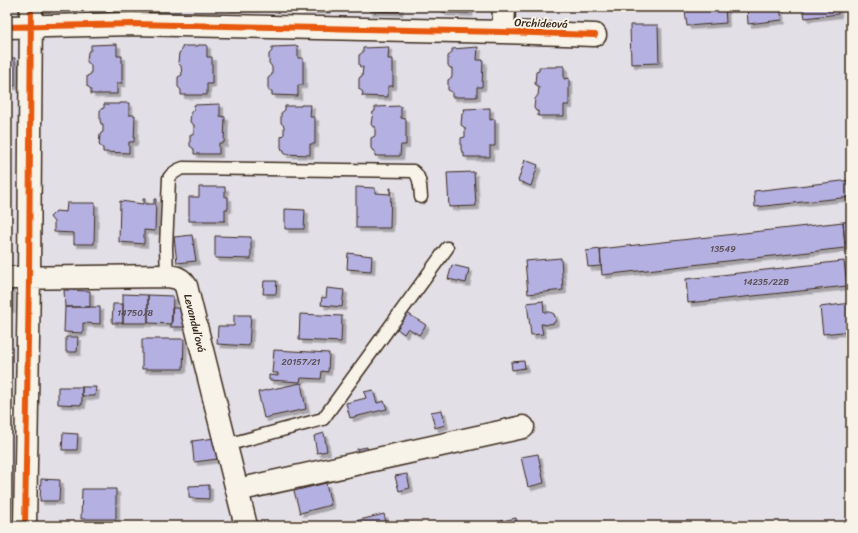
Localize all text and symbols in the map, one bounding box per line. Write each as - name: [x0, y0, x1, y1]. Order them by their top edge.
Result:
- street label: Orchideová: [514, 13, 569, 34]
- house number: 13549: [710, 241, 736, 257]
- house number: 14235/22B: [743, 274, 789, 290]
- street label: Levanduľová: [178, 292, 211, 355]
- house number: 14750/8: [117, 305, 153, 321]
- house number: 20157/21: [282, 354, 321, 370]

